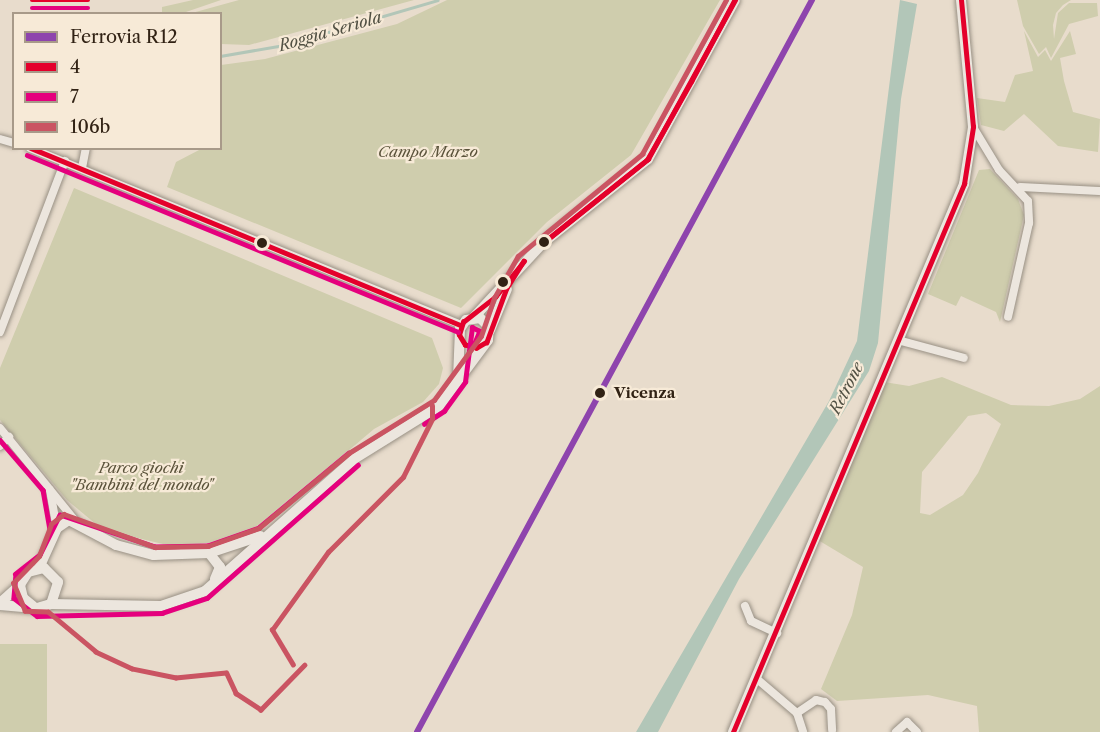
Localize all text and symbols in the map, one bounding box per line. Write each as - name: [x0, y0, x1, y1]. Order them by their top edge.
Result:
- water label: Roggia Seriola: [276, 7, 384, 55]
- legend: [12, 12, 222, 150]
- text: Ferrovia R12: [70, 26, 178, 48]
- text: 4: [70, 56, 80, 78]
- text: 7: [70, 86, 79, 108]
- text: 106b: [70, 116, 110, 138]
- park label: Campo Marzo: [378, 143, 478, 161]
- unlabelled marker: [538, 236, 550, 248]
- unlabelled marker: [256, 237, 268, 249]
- unlabelled marker: [497, 276, 509, 288]
- water label: Retrone: [825, 359, 867, 417]
- marker: Vicenza: [591, 384, 609, 402]
- place label: Vicenza: [614, 384, 675, 402]
- park label: Parco giochi "Bambini del mondo": [70, 458, 212, 493]

